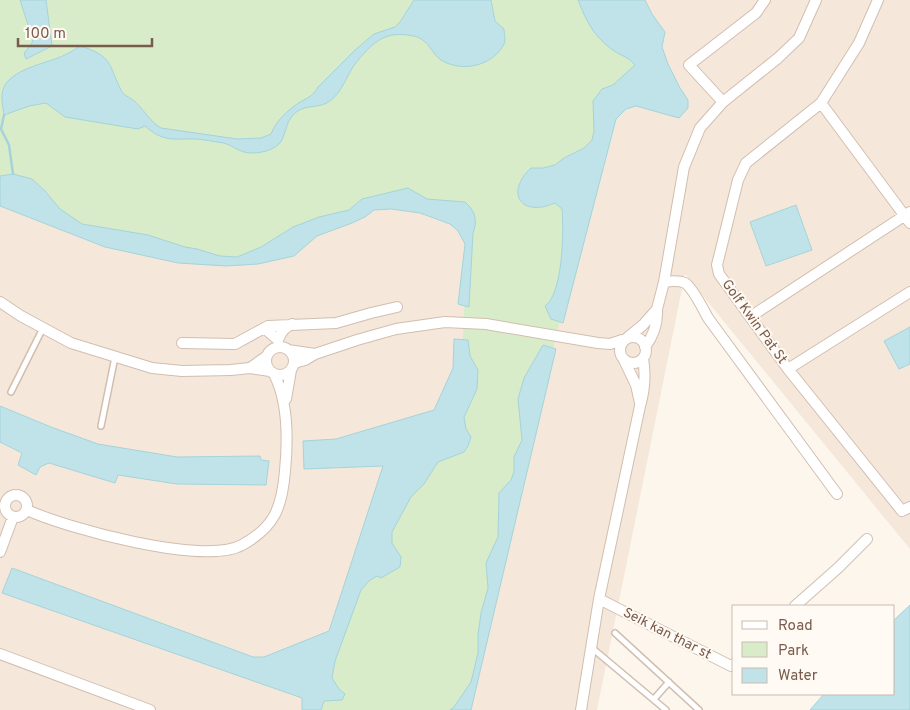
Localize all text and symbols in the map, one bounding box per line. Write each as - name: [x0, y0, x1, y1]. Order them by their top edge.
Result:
- scale bar: [18, 15, 151, 47]
- text: 100 m: [25, 25, 66, 44]
- street label: Golf Kwin Pat St: [718, 276, 790, 368]
- street label: Seik kan thar st: [620, 604, 714, 664]
- legend: [732, 605, 895, 695]
- text: Road: [778, 617, 813, 636]
- text: Park: [778, 642, 809, 661]
- text: Water: [778, 667, 818, 686]

